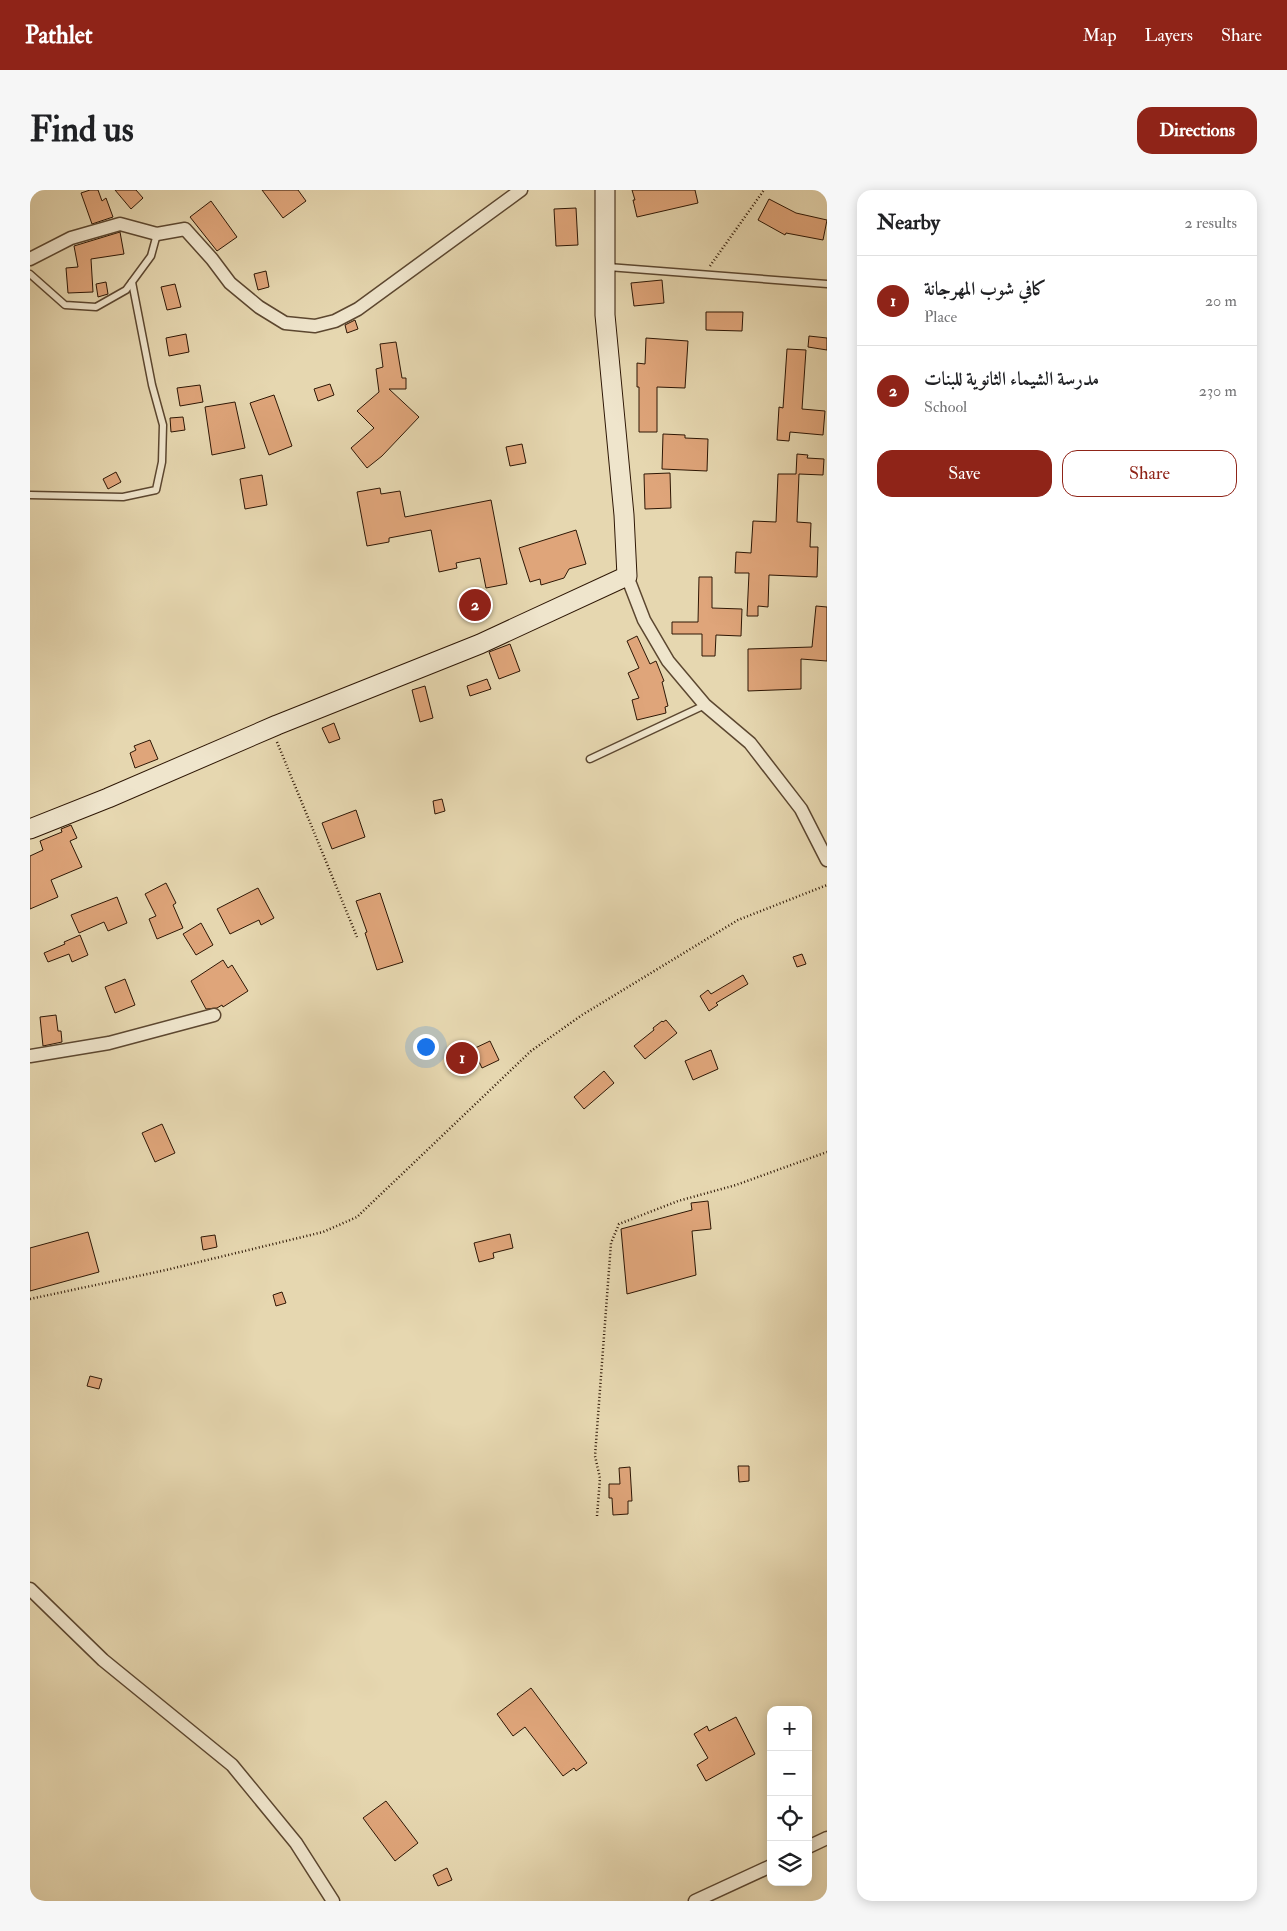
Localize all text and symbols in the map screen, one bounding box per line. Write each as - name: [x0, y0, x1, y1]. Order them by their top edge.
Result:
- text: Pathlet: [25, 20, 93, 51]
- text: Map: [1083, 24, 1117, 47]
- text: Layers: [1145, 24, 1193, 47]
- text: Share: [1221, 24, 1262, 47]
- button: Directions: [1137, 107, 1257, 154]
- text: Find us: [30, 108, 134, 152]
- text: Nearby: [877, 209, 940, 236]
- text: 2 results: [1184, 213, 1237, 233]
- text: كافي شوب المهرجانة: [924, 277, 1047, 301]
- text: 1: [890, 291, 896, 311]
- text: 20 m: [1205, 291, 1237, 311]
- text: Place: [924, 307, 957, 327]
- text: مدرسة الشيماء الثانوية للبنات: [924, 367, 1099, 391]
- text: 2: [889, 381, 897, 401]
- text: 230 m: [1199, 381, 1237, 401]
- text: School: [924, 397, 967, 417]
- button: Save: [877, 450, 1052, 497]
- button: Share: [1062, 450, 1237, 497]
- pin: 2: [459, 586, 491, 624]
- your location: [413, 1034, 439, 1060]
- pin: 1: [446, 1039, 478, 1077]
- map controls: [767, 1706, 812, 1886]
- button: +: [767, 1706, 812, 1751]
- button: −: [767, 1751, 812, 1796]
- button: locate: [767, 1796, 812, 1841]
- button: layers: [767, 1841, 812, 1886]

